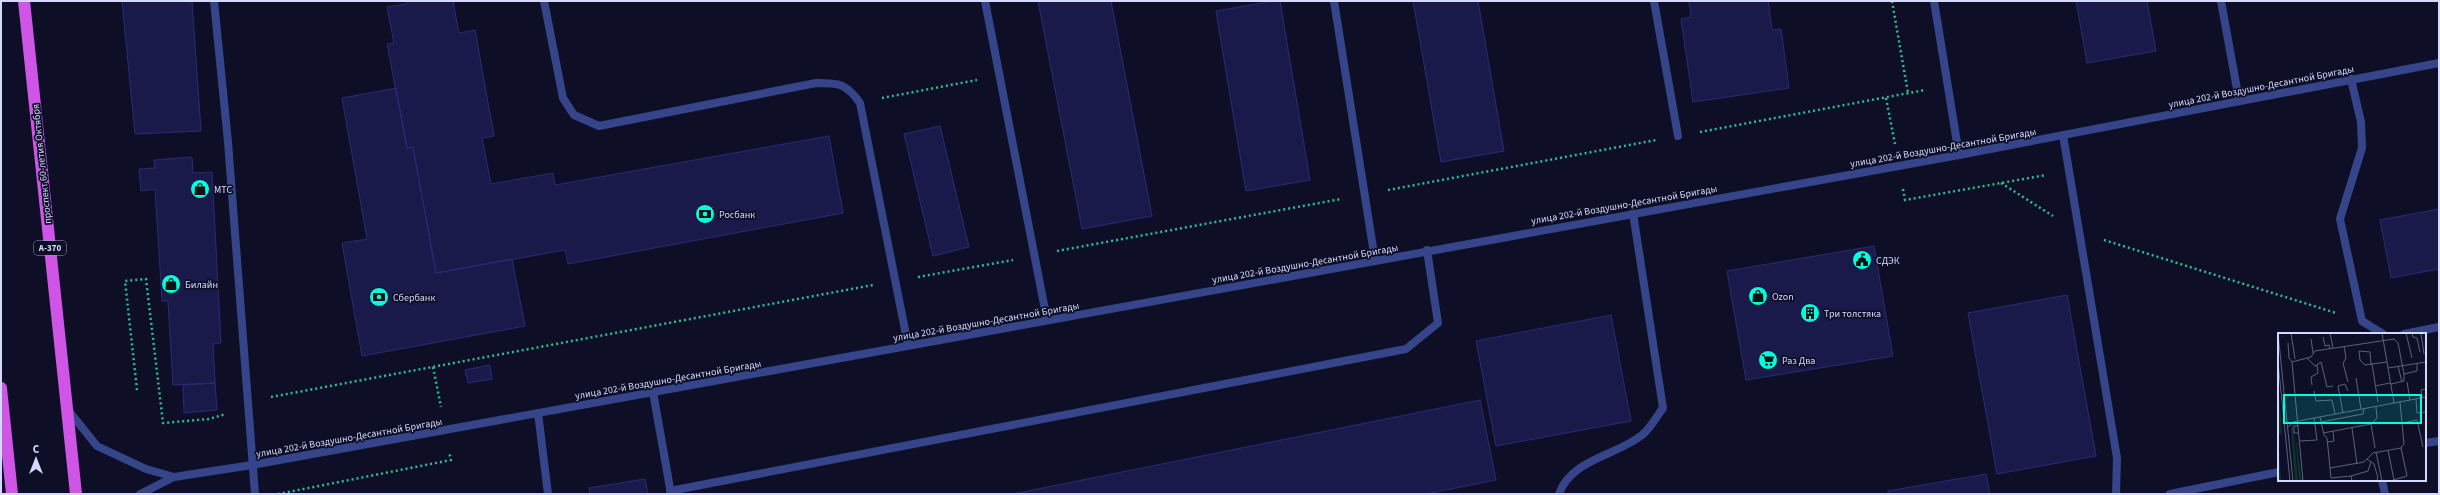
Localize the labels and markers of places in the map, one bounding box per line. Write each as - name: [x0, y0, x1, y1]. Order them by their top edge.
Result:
- shop icon: МТС: [189, 178, 211, 200]
- place label: МТС: [214, 183, 232, 197]
- bank icon: Росбанк: [694, 203, 716, 225]
- place label: Росбанк: [719, 208, 755, 222]
- public building icon: СДЭК: [1851, 249, 1873, 271]
- place label: СДЭК: [1876, 254, 1900, 268]
- shop icon: Билайн: [160, 273, 182, 295]
- place label: Билайн: [185, 278, 218, 292]
- shop icon: Ozon: [1747, 285, 1769, 307]
- bank icon: Сбербанк: [368, 286, 390, 308]
- place label: Ozon: [1772, 290, 1794, 304]
- place label: Сбербанк: [393, 291, 435, 305]
- building icon: Три толстяка: [1799, 302, 1821, 324]
- place label: Три толстяка: [1824, 307, 1881, 321]
- supermarket icon: Раз Два: [1757, 349, 1779, 371]
- place label: Раз Два: [1782, 354, 1815, 368]

